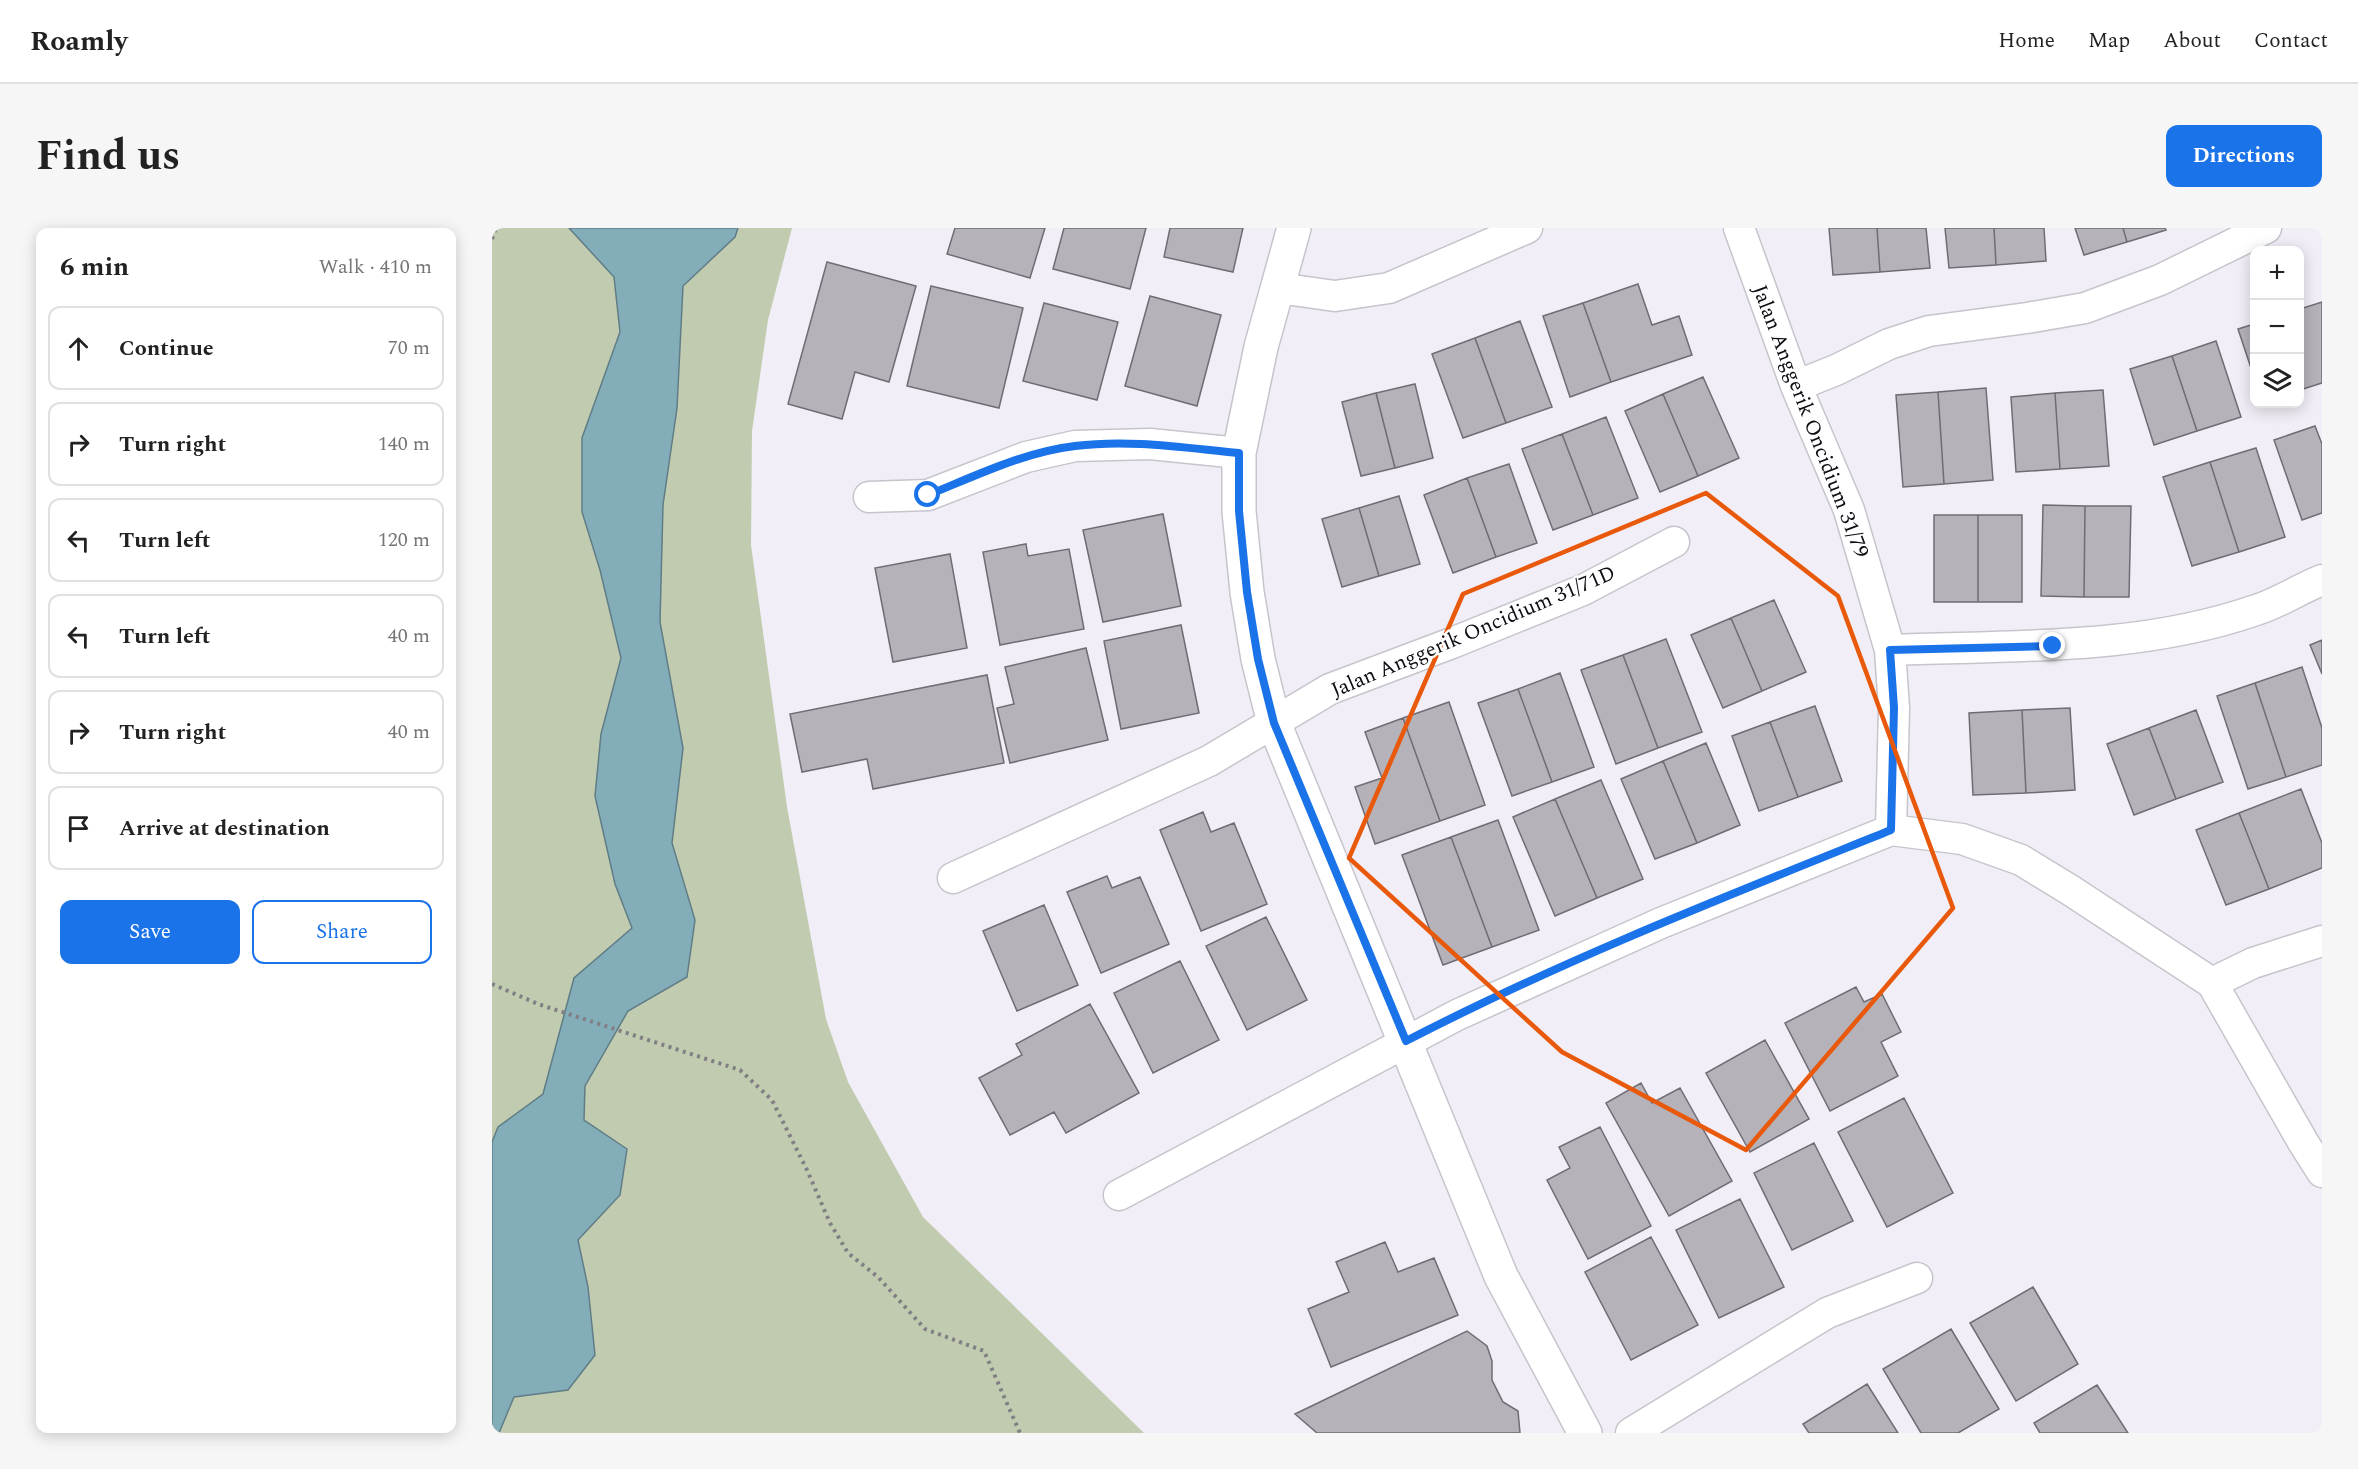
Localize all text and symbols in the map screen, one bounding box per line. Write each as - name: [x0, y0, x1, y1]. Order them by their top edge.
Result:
- text: Roamly: [30, 20, 128, 63]
- text: Home: [1998, 25, 2055, 57]
- text: Map: [2088, 25, 2130, 57]
- text: About: [2163, 25, 2221, 57]
- text: Contact: [2254, 25, 2328, 57]
- text: Find us: [36, 125, 180, 188]
- button: Directions: [2166, 125, 2322, 187]
- map controls: [2250, 246, 2304, 408]
- button: +: [2250, 246, 2304, 300]
- text: 6 min: [60, 247, 129, 287]
- text: Walk · 410 m: [319, 252, 432, 282]
- street label: Jalan Anggerik Oncidium 31/79: [1743, 280, 1877, 563]
- button: −: [2250, 300, 2304, 354]
- icon: ahead: [62, 332, 95, 365]
- text: Continue: [119, 332, 214, 365]
- text: 70 m: [388, 333, 430, 363]
- button: layers: [2250, 354, 2304, 408]
- icon: right: [62, 428, 95, 461]
- text: Turn right: [119, 428, 226, 461]
- text: 140 m: [378, 429, 430, 459]
- route start: [914, 481, 940, 507]
- icon: left: [62, 524, 95, 557]
- text: Turn left: [119, 524, 211, 557]
- text: 120 m: [378, 525, 430, 555]
- street label: Jalan Anggerik Oncidium 31/71D: [1326, 557, 1621, 707]
- icon: left: [62, 620, 95, 653]
- text: Turn left: [119, 620, 211, 653]
- text: 40 m: [388, 621, 430, 651]
- route end: [2039, 632, 2065, 658]
- icon: right: [62, 716, 95, 749]
- text: Turn right: [119, 716, 226, 749]
- text: 40 m: [388, 717, 430, 747]
- icon: arrive: [62, 812, 95, 845]
- text: Arrive at destination: [119, 812, 330, 845]
- button: Save: [60, 900, 240, 964]
- button: Share: [252, 900, 432, 964]

